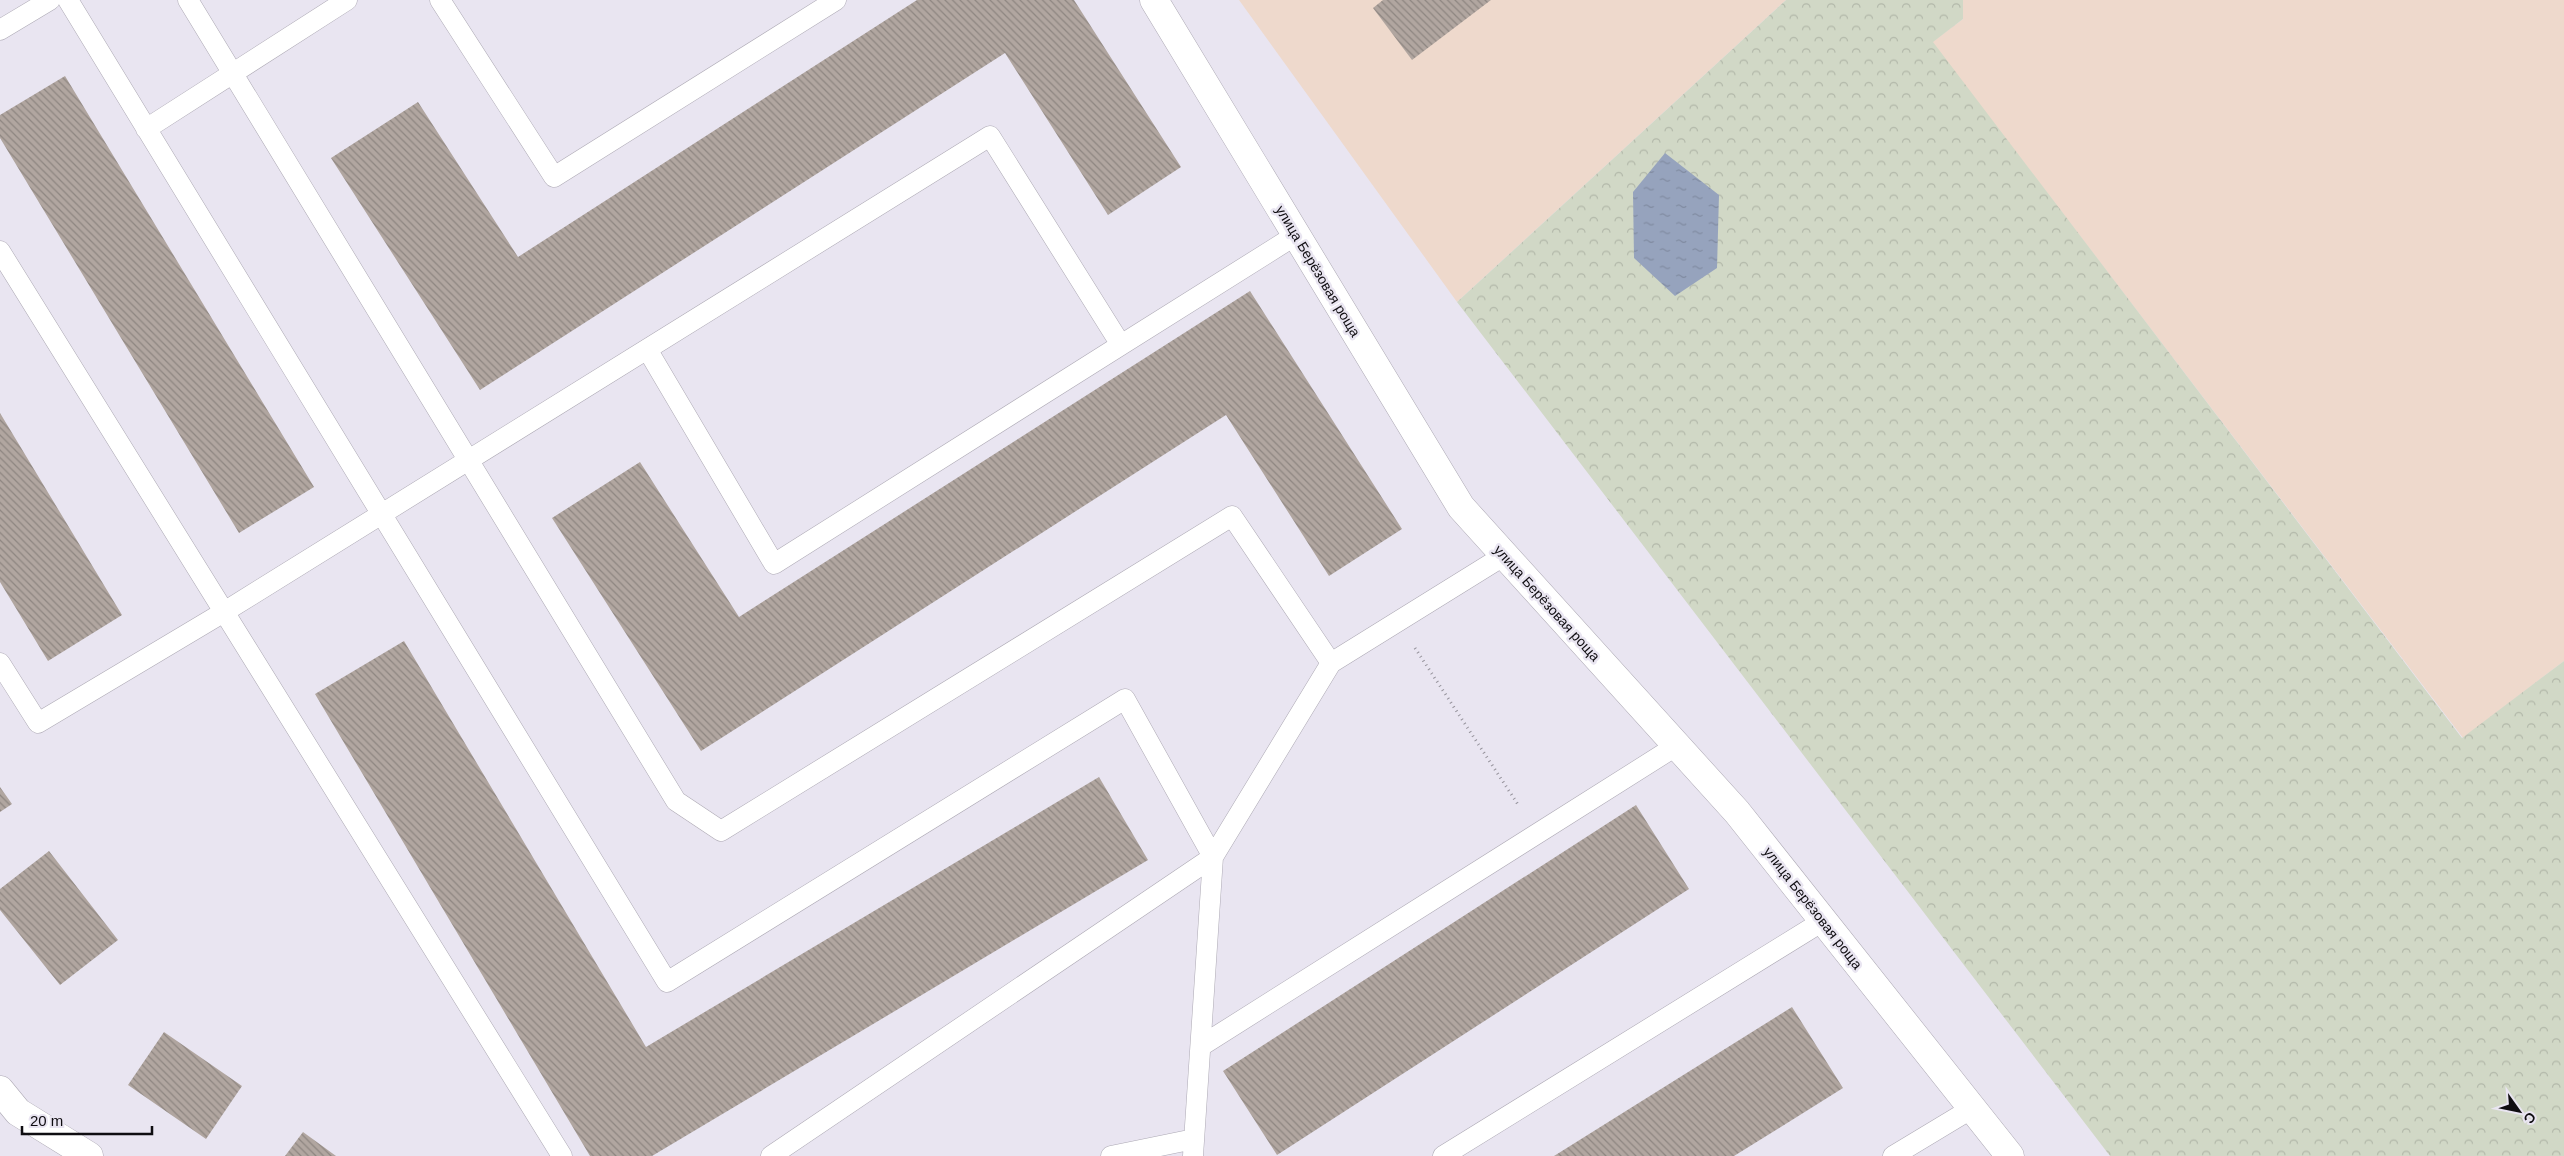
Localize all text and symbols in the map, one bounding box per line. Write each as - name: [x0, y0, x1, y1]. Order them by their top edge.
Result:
- street label: улица Берёзовая роща: [1272, 202, 1364, 340]
- street label: улица Берёзовая роща: [1491, 542, 1603, 664]
- street label: улица Берёзовая роща: [1760, 844, 1866, 972]
- north arrow: [2494, 1086, 2544, 1136]
- scale bar: [22, 1104, 152, 1136]
- text: С: [2520, 1109, 2539, 1127]
- text: 20 m: [30, 1112, 63, 1129]

